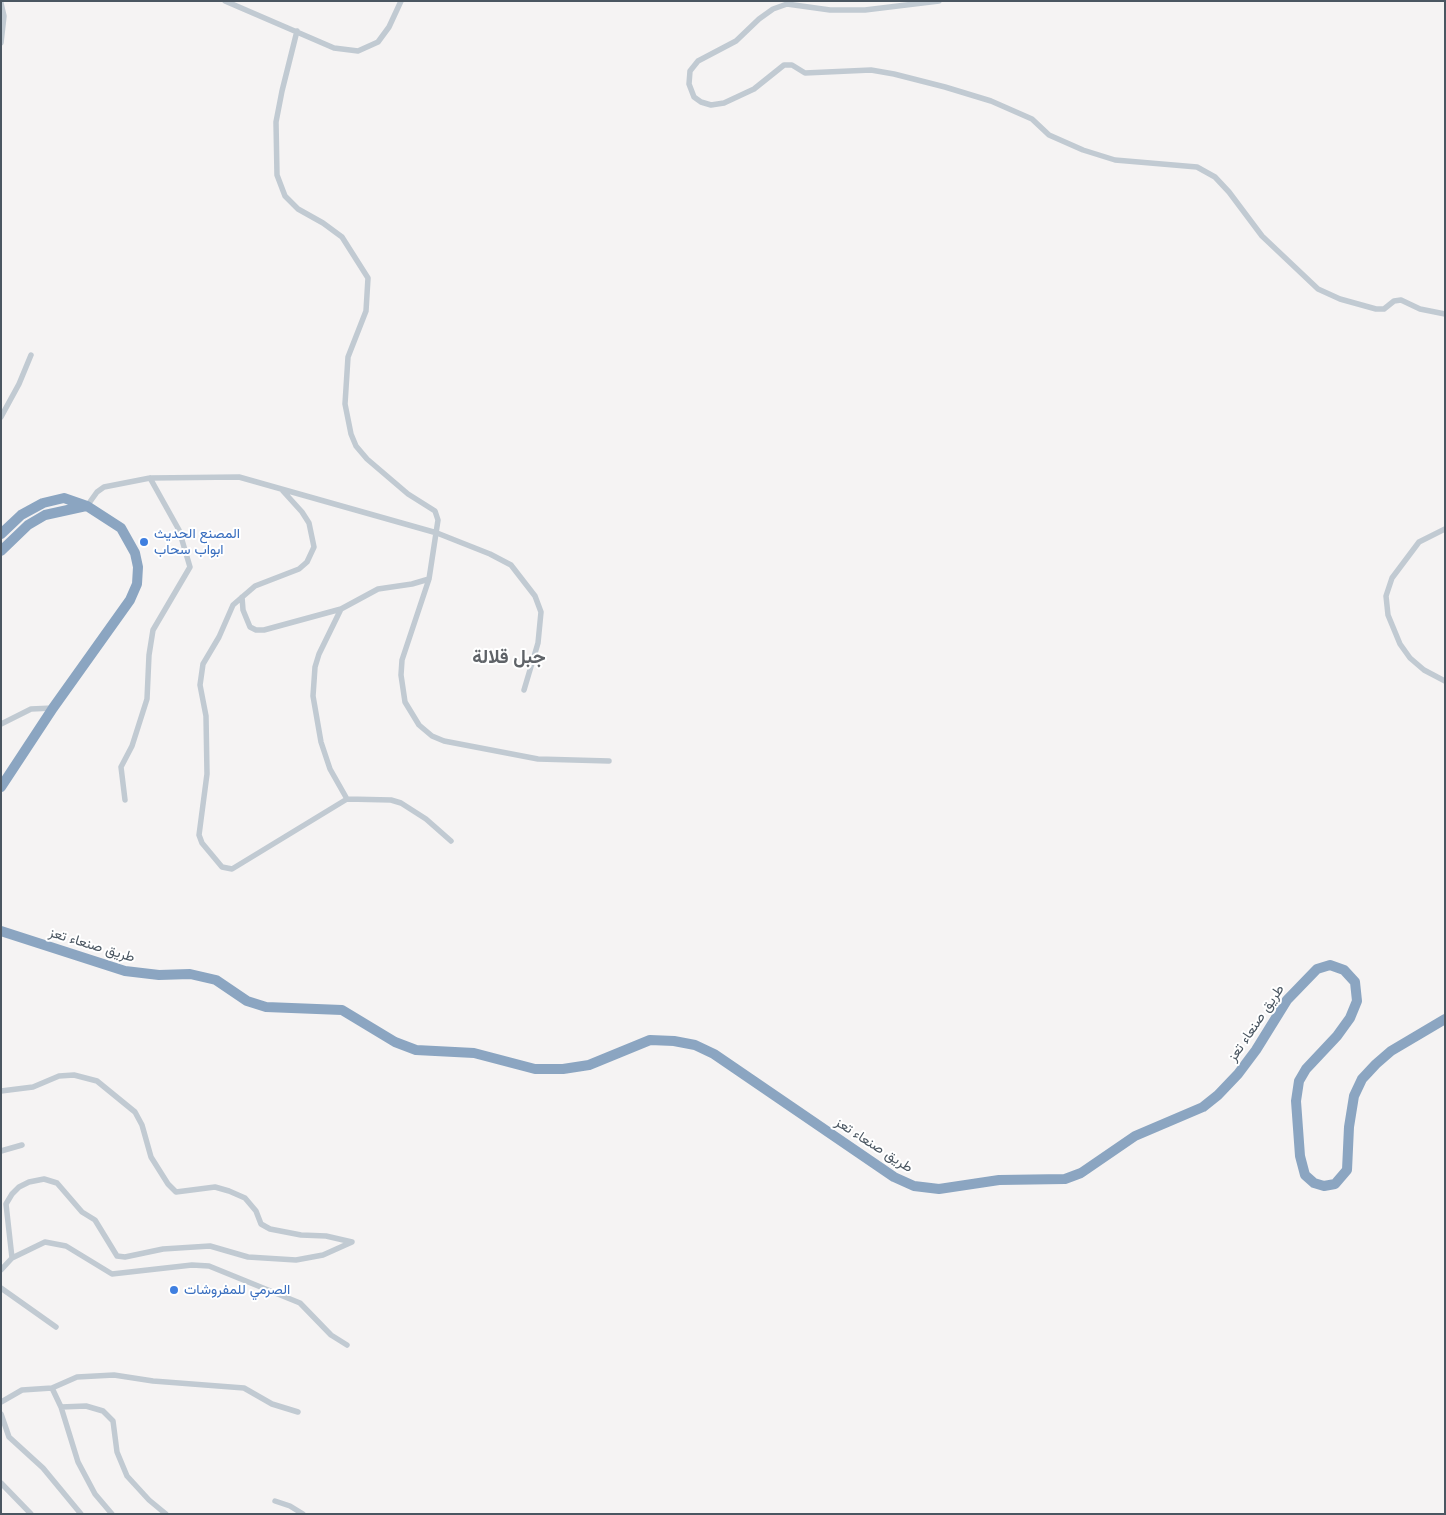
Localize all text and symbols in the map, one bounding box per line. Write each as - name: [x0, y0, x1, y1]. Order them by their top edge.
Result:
- place label: المصنع الحديث ابواب سحاب: [154, 526, 240, 558]
- marker: المصنع الحديث ابواب سحاب: [138, 536, 150, 548]
- district label: جبل قلالة: [472, 646, 546, 668]
- street label: طريق صنعاء تعز: [47, 924, 137, 966]
- street label: طريق صنعاء تعز: [1224, 981, 1288, 1065]
- street label: طريق صنعاء تعز: [832, 1114, 916, 1176]
- place label: الصرمي للمفروشات: [184, 1282, 290, 1298]
- marker: الصرمي للمفروشات: [168, 1284, 180, 1296]

